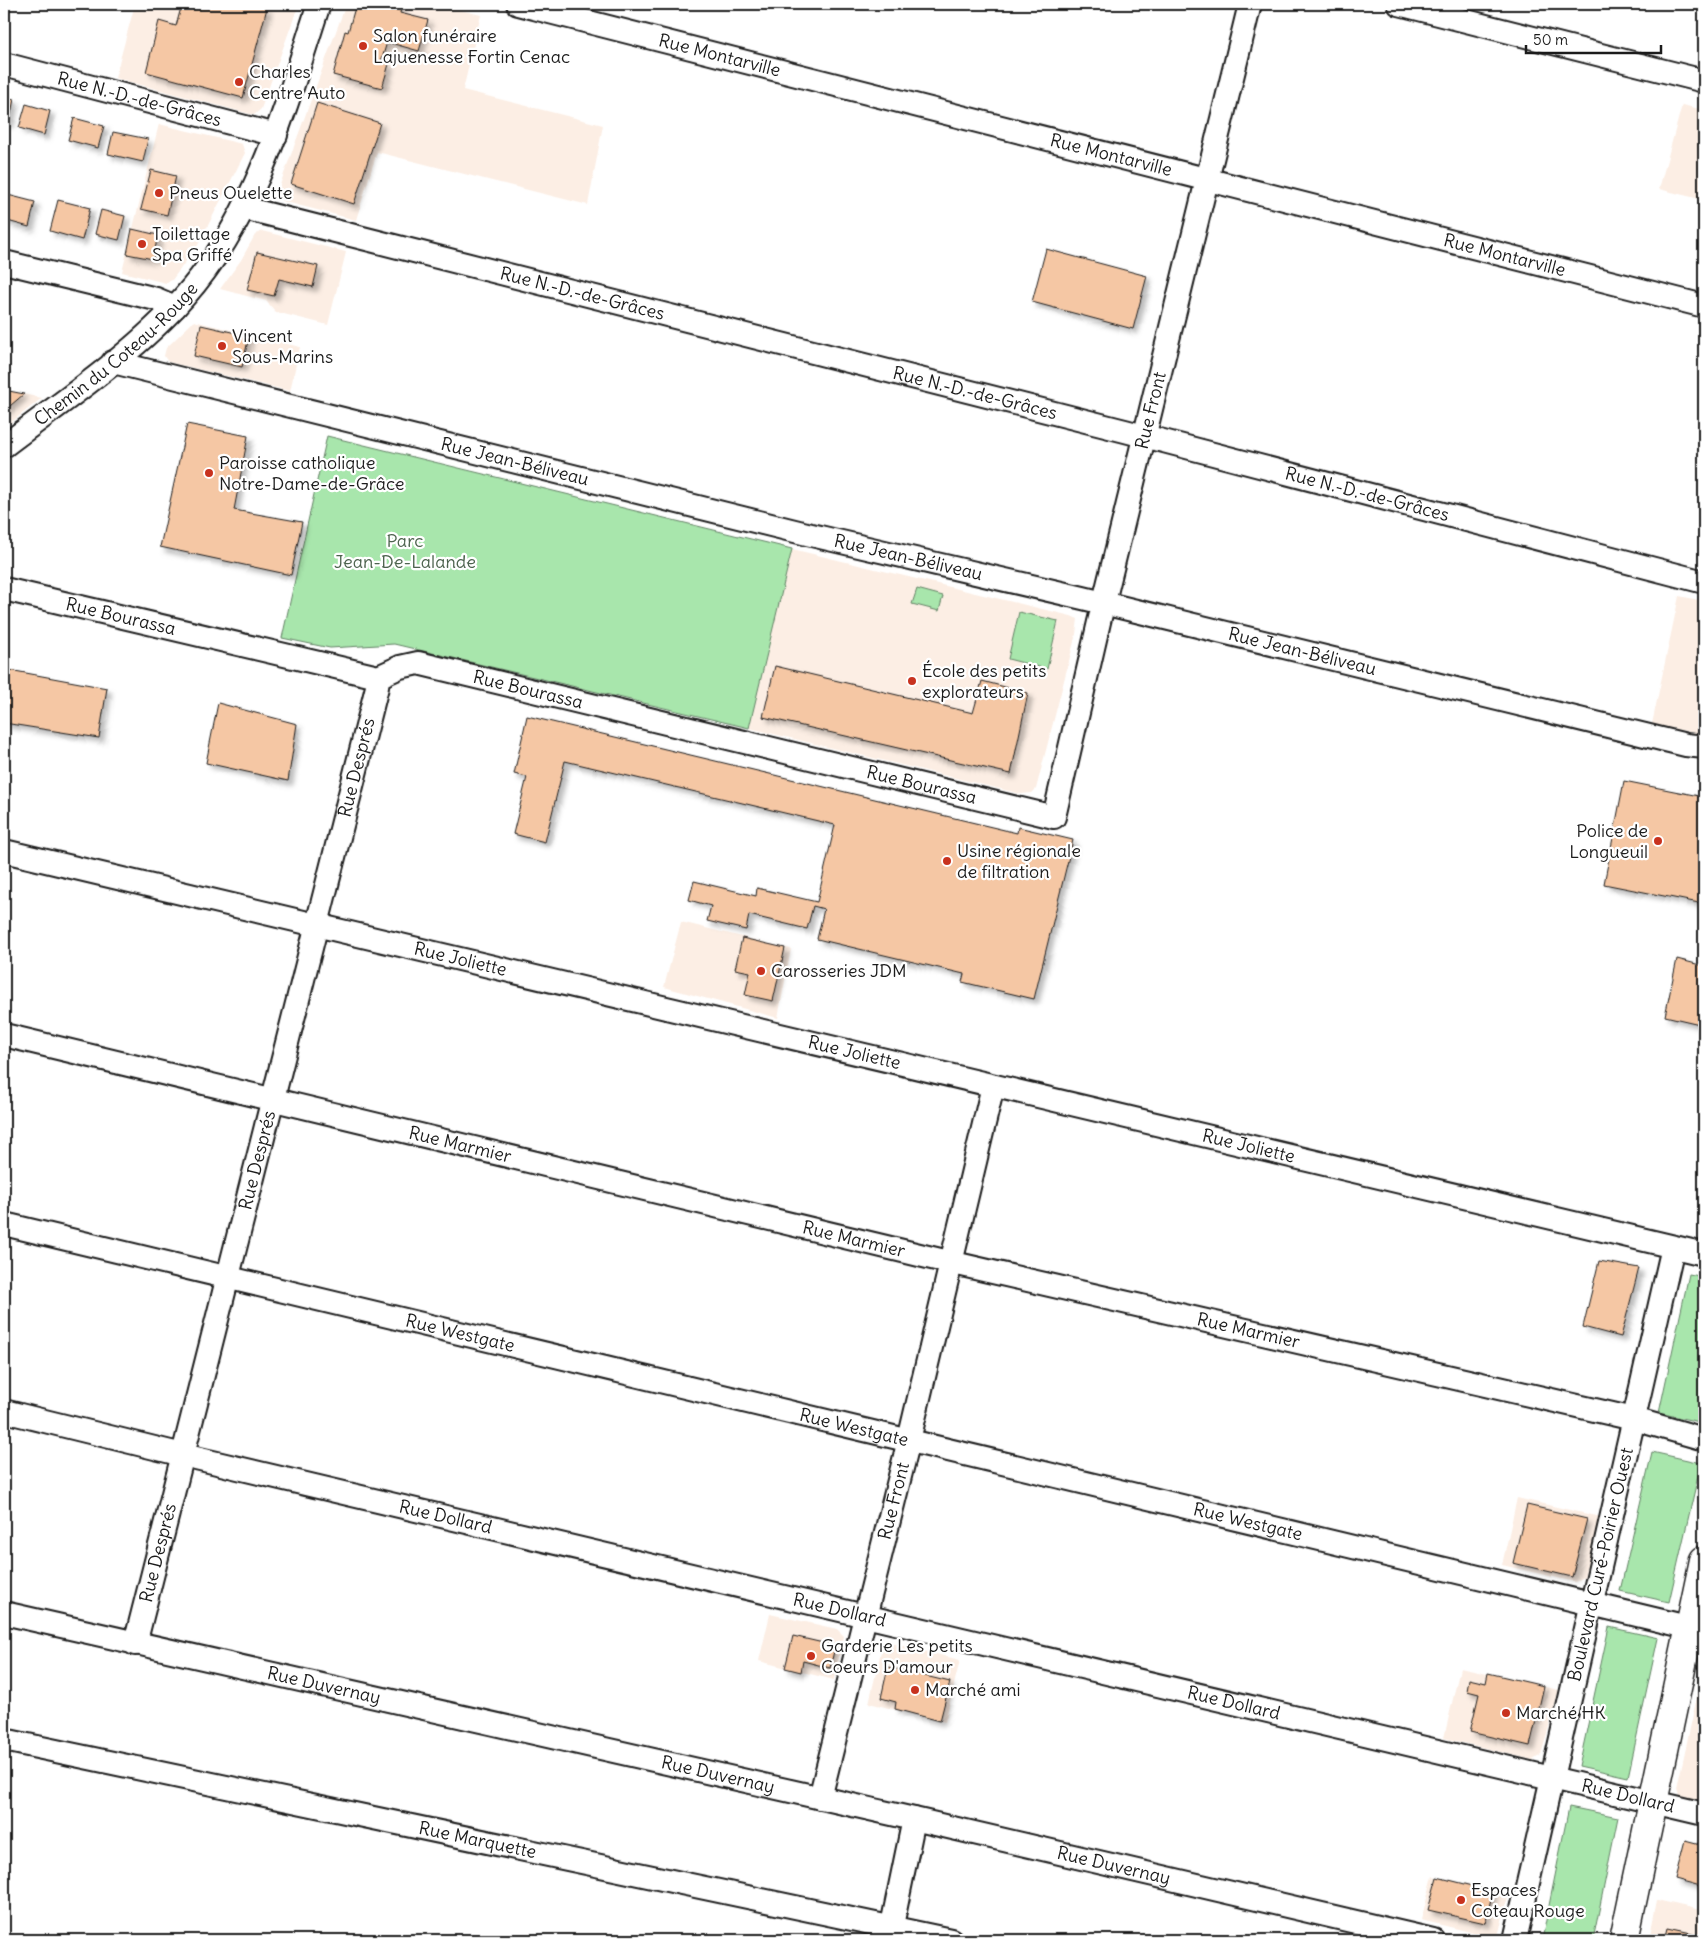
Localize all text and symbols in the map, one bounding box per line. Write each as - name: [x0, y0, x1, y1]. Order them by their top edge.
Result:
- scale bar: [1526, 22, 1660, 54]
- place label: Salon funéraire Lajuenesse Fortin Cenac: [373, 24, 570, 68]
- street label: Rue Montarville: [656, 28, 783, 81]
- text: 50 m: [1533, 30, 1568, 49]
- marker: Salon funéraire Lajuenesse Fortin Cenac: [357, 40, 369, 52]
- place label: Charles Centre Auto: [249, 60, 345, 104]
- street label: Rue N.-D.-de-Grâces: [55, 66, 224, 131]
- marker: Charles Centre Auto: [233, 76, 245, 88]
- street label: Rue Montarville: [1048, 128, 1175, 181]
- place label: Pneus Ouelette: [169, 181, 292, 204]
- marker: Pneus Ouelette: [153, 187, 165, 199]
- place label: Toilettage Spa Griffé: [152, 222, 232, 266]
- street label: Rue Montarville: [1441, 228, 1568, 281]
- marker: Toilettage Spa Griffé: [136, 238, 148, 250]
- street label: Rue N.-D.-de-Grâces: [498, 261, 667, 325]
- street label: Chemin du Coteau-Rouge: [29, 278, 202, 431]
- place label: Vincent Sous-Marins: [232, 324, 333, 368]
- marker: Vincent Sous-Marins: [216, 340, 228, 352]
- street label: Rue N.-D.-de-Grâces: [890, 361, 1060, 424]
- street label: Rue Front: [1130, 369, 1171, 451]
- street label: Rue Jean-Béliveau: [439, 432, 591, 491]
- place label: Paroisse catholique Notre-Dame-de-Grâce: [219, 451, 405, 495]
- street label: Rue N.-D.-de-Grâces: [1283, 461, 1452, 526]
- marker: Paroisse catholique Notre-Dame-de-Grâce: [203, 467, 215, 479]
- park label: Parc Jean-De-Lalande: [334, 529, 476, 573]
- street label: Rue Jean-Béliveau: [832, 529, 985, 585]
- street label: Rue Bourassa: [64, 592, 178, 640]
- street label: Rue Jean-Béliveau: [1226, 622, 1379, 680]
- place label: École des petits explorateurs: [922, 659, 1046, 703]
- street label: Rue Bourassa: [471, 665, 585, 714]
- marker: École des petits explorateurs: [906, 675, 918, 687]
- street label: Rue Després: [333, 715, 380, 819]
- street label: Rue Bourassa: [864, 760, 979, 809]
- place label: Police de Longueuil: [1569, 819, 1648, 863]
- marker: Police de Longueuil: [1652, 835, 1664, 847]
- place label: Usine régionale de filtration: [957, 839, 1081, 883]
- marker: Usine régionale de filtration: [941, 855, 953, 867]
- street label: Rue Joliette: [412, 937, 509, 981]
- place label: Carosseries JDM: [771, 959, 907, 982]
- marker: Carosseries JDM: [755, 965, 767, 977]
- street label: Rue Joliette: [806, 1030, 903, 1074]
- street label: Rue Després: [233, 1108, 280, 1212]
- street label: Rue Marmier: [406, 1121, 514, 1168]
- street label: Rue Joliette: [1200, 1123, 1297, 1168]
- street label: Rue Marmier: [800, 1215, 908, 1262]
- street label: Rue Marmier: [1195, 1307, 1303, 1353]
- street label: Rue Westgate: [403, 1309, 517, 1357]
- street label: Rue Westgate: [797, 1403, 911, 1451]
- street label: Boulevard Curé-Poirier Ouest: [1562, 1445, 1638, 1684]
- street label: Rue Front: [873, 1460, 914, 1542]
- street label: Rue Dollard: [397, 1494, 495, 1539]
- street label: Rue Westgate: [1191, 1497, 1305, 1545]
- street label: Rue Després: [134, 1501, 181, 1605]
- street label: Rue Dollard: [791, 1587, 889, 1632]
- place label: Garderie Les petits Coeurs D'amour: [821, 1634, 973, 1678]
- marker: Garderie Les petits Coeurs D'amour: [805, 1650, 817, 1662]
- street label: Rue Duvernay: [265, 1661, 383, 1709]
- place label: Marché ami: [925, 1678, 1021, 1701]
- street label: Rue Dollard: [1185, 1680, 1283, 1725]
- marker: Marché ami: [909, 1684, 921, 1696]
- place label: Marché HK: [1516, 1701, 1606, 1724]
- marker: Marché HK: [1500, 1707, 1512, 1719]
- street label: Rue Duvernay: [659, 1750, 777, 1798]
- street label: Rue Dollard: [1579, 1773, 1677, 1818]
- street label: Rue Marquette: [417, 1816, 538, 1863]
- street label: Rue Duvernay: [1055, 1841, 1173, 1889]
- place label: Espaces Coteau Rouge: [1471, 1878, 1585, 1922]
- marker: Espaces Coteau Rouge: [1455, 1894, 1467, 1906]

